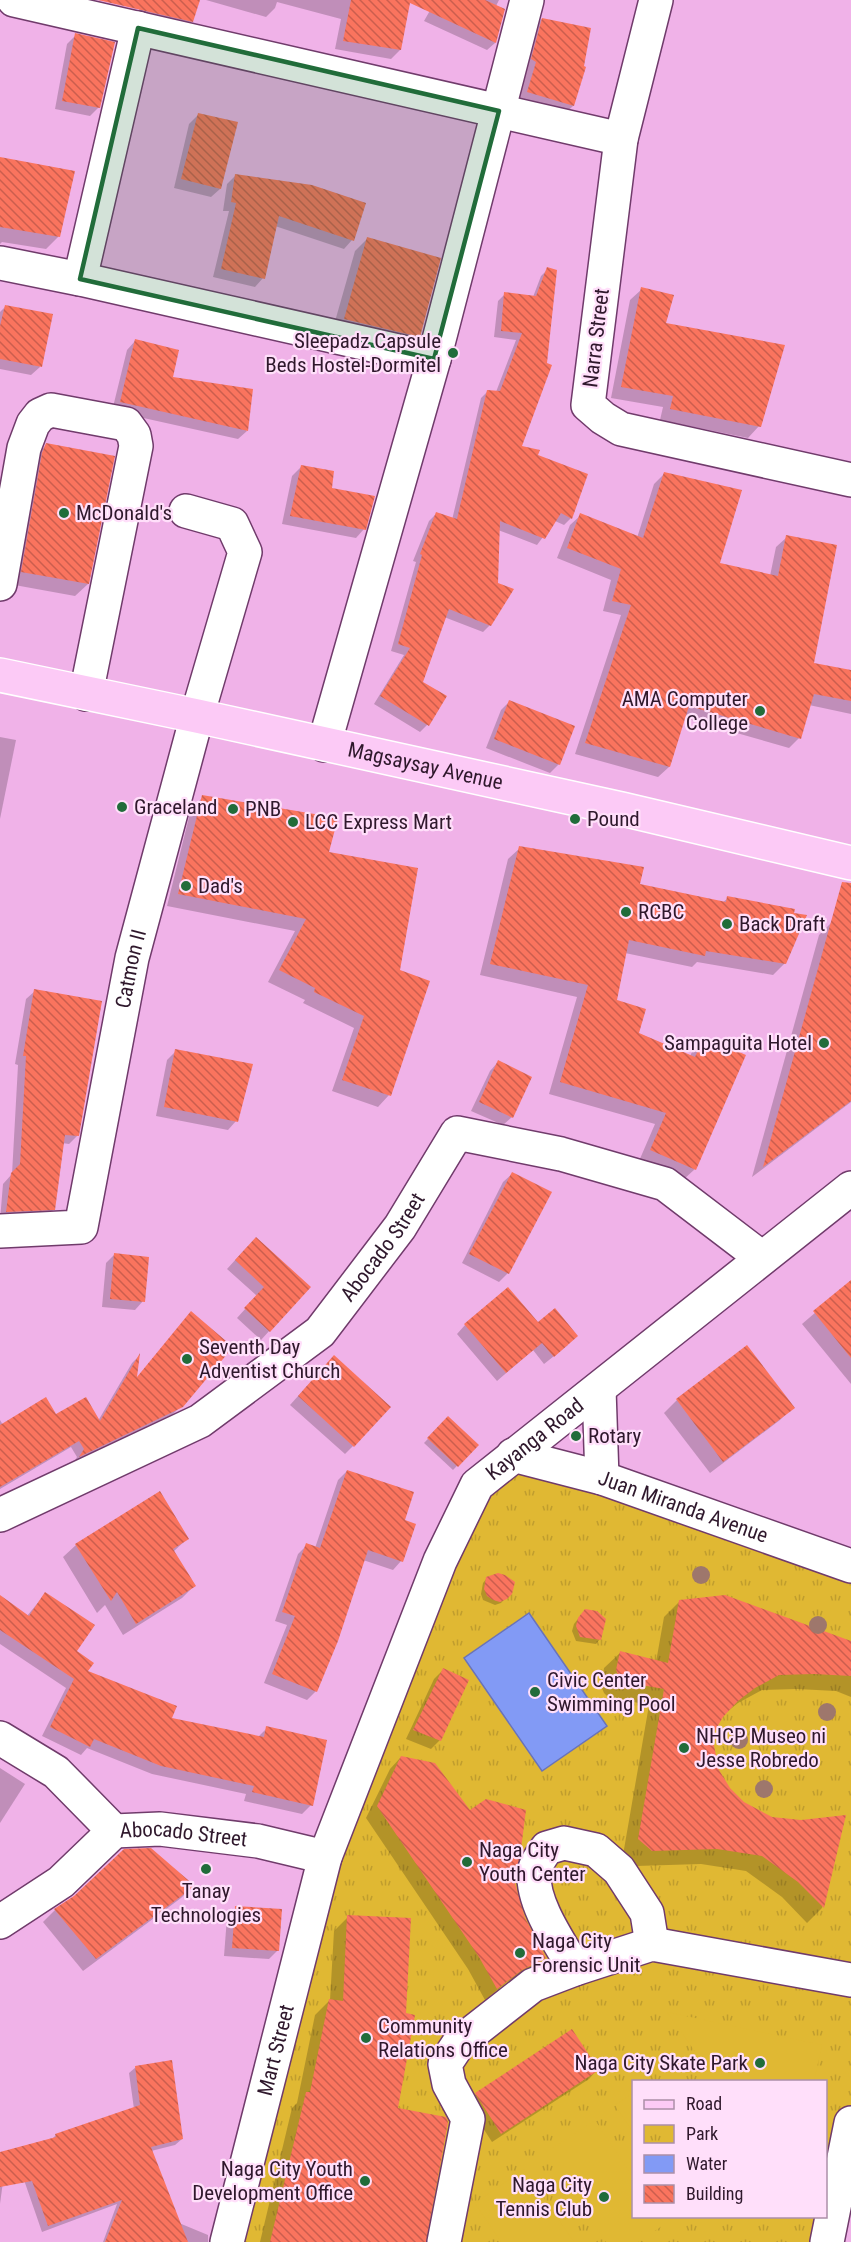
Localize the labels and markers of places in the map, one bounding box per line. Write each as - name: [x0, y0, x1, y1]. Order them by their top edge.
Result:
- place label: Sleepadz Capsule Beds Hostel-Dormitel: [265, 329, 441, 377]
- marker: Sleepadz Capsule Beds Hostel-Dormitel: [446, 346, 460, 360]
- place label: McDonald's: [76, 501, 172, 525]
- marker: McDonald's: [57, 506, 71, 520]
- place label: AMA Computer College: [622, 687, 748, 735]
- marker: AMA Computer College: [753, 704, 767, 718]
- place label: Graceland: [134, 795, 217, 819]
- place label: PNB: [245, 797, 281, 821]
- marker: Graceland: [115, 800, 129, 814]
- marker: PNB: [226, 802, 240, 816]
- place label: Pound: [587, 807, 640, 831]
- place label: LCC Express Mart: [305, 810, 452, 834]
- marker: Pound: [568, 812, 582, 826]
- marker: LCC Express Mart: [286, 815, 300, 829]
- place label: Dad's: [198, 874, 243, 898]
- marker: Dad's: [179, 879, 193, 893]
- place label: RCBC: [638, 900, 684, 924]
- marker: RCBC: [619, 905, 633, 919]
- place label: Back Draft: [739, 912, 825, 936]
- marker: Back Draft: [720, 917, 734, 931]
- place label: Sampaguita Hotel: [664, 1031, 812, 1055]
- marker: Sampaguita Hotel: [817, 1036, 831, 1050]
- place label: Seventh Day Adventist Church: [199, 1335, 340, 1383]
- marker: Seventh Day Adventist Church: [180, 1352, 194, 1366]
- place label: Rotary: [588, 1424, 642, 1448]
- marker: Rotary: [569, 1429, 583, 1443]
- place label: Civic Center Swimming Pool: [547, 1668, 676, 1716]
- marker: Civic Center Swimming Pool: [528, 1685, 542, 1699]
- place label: NHCP Museo ni Jesse Robredo: [696, 1724, 826, 1772]
- marker: NHCP Museo ni Jesse Robredo: [677, 1741, 691, 1755]
- place label: Naga City Youth Center: [479, 1838, 586, 1886]
- marker: Naga City Youth Center: [460, 1855, 474, 1869]
- marker: Tanay Technologies: [199, 1862, 213, 1876]
- place label: Tanay Technologies: [151, 1879, 261, 1927]
- place label: Naga City Forensic Unit: [532, 1929, 641, 1977]
- marker: Naga City Forensic Unit: [513, 1946, 527, 1960]
- place label: Community Relations Office: [378, 2014, 508, 2062]
- marker: Community Relations Office: [359, 2031, 373, 2045]
- place label: Naga City Skate Park: [574, 2051, 749, 2075]
- marker: Naga City Skate Park: [753, 2056, 767, 2070]
- place label: Naga City Youth Development Office: [192, 2157, 353, 2205]
- place label: Naga City Tennis Club: [495, 2173, 592, 2221]
- marker: Naga City Youth Development Office: [358, 2174, 372, 2188]
- marker: Naga City Tennis Club: [597, 2190, 611, 2204]

